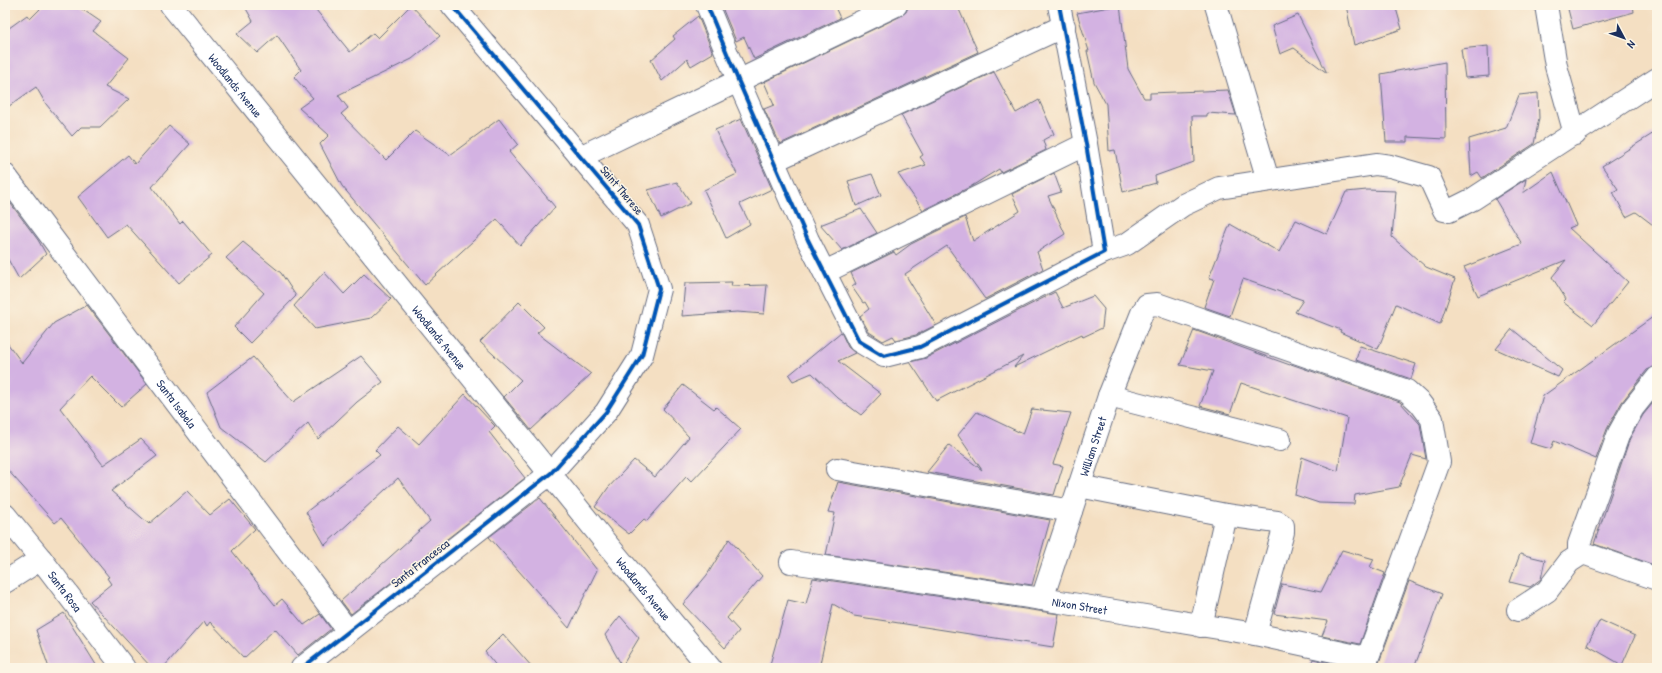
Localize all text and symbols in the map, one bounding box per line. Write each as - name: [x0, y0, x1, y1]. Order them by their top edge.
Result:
- north arrow: [1604, 18, 1644, 58]
- text: N: [1624, 38, 1639, 51]
- street label: Woodlands Avenue: [205, 50, 267, 121]
- street label: Saint Therese: [596, 162, 648, 218]
- street label: Woodlands Avenue: [408, 301, 471, 373]
- street label: Santa Isabela: [153, 376, 201, 432]
- street label: William Street: [1075, 413, 1110, 478]
- street label: Santa Francesca: [387, 535, 453, 591]
- street label: Woodlands Avenue: [612, 553, 675, 624]
- street label: Santa Rosa: [44, 567, 86, 615]
- street label: Nixon Street: [1051, 592, 1109, 618]

